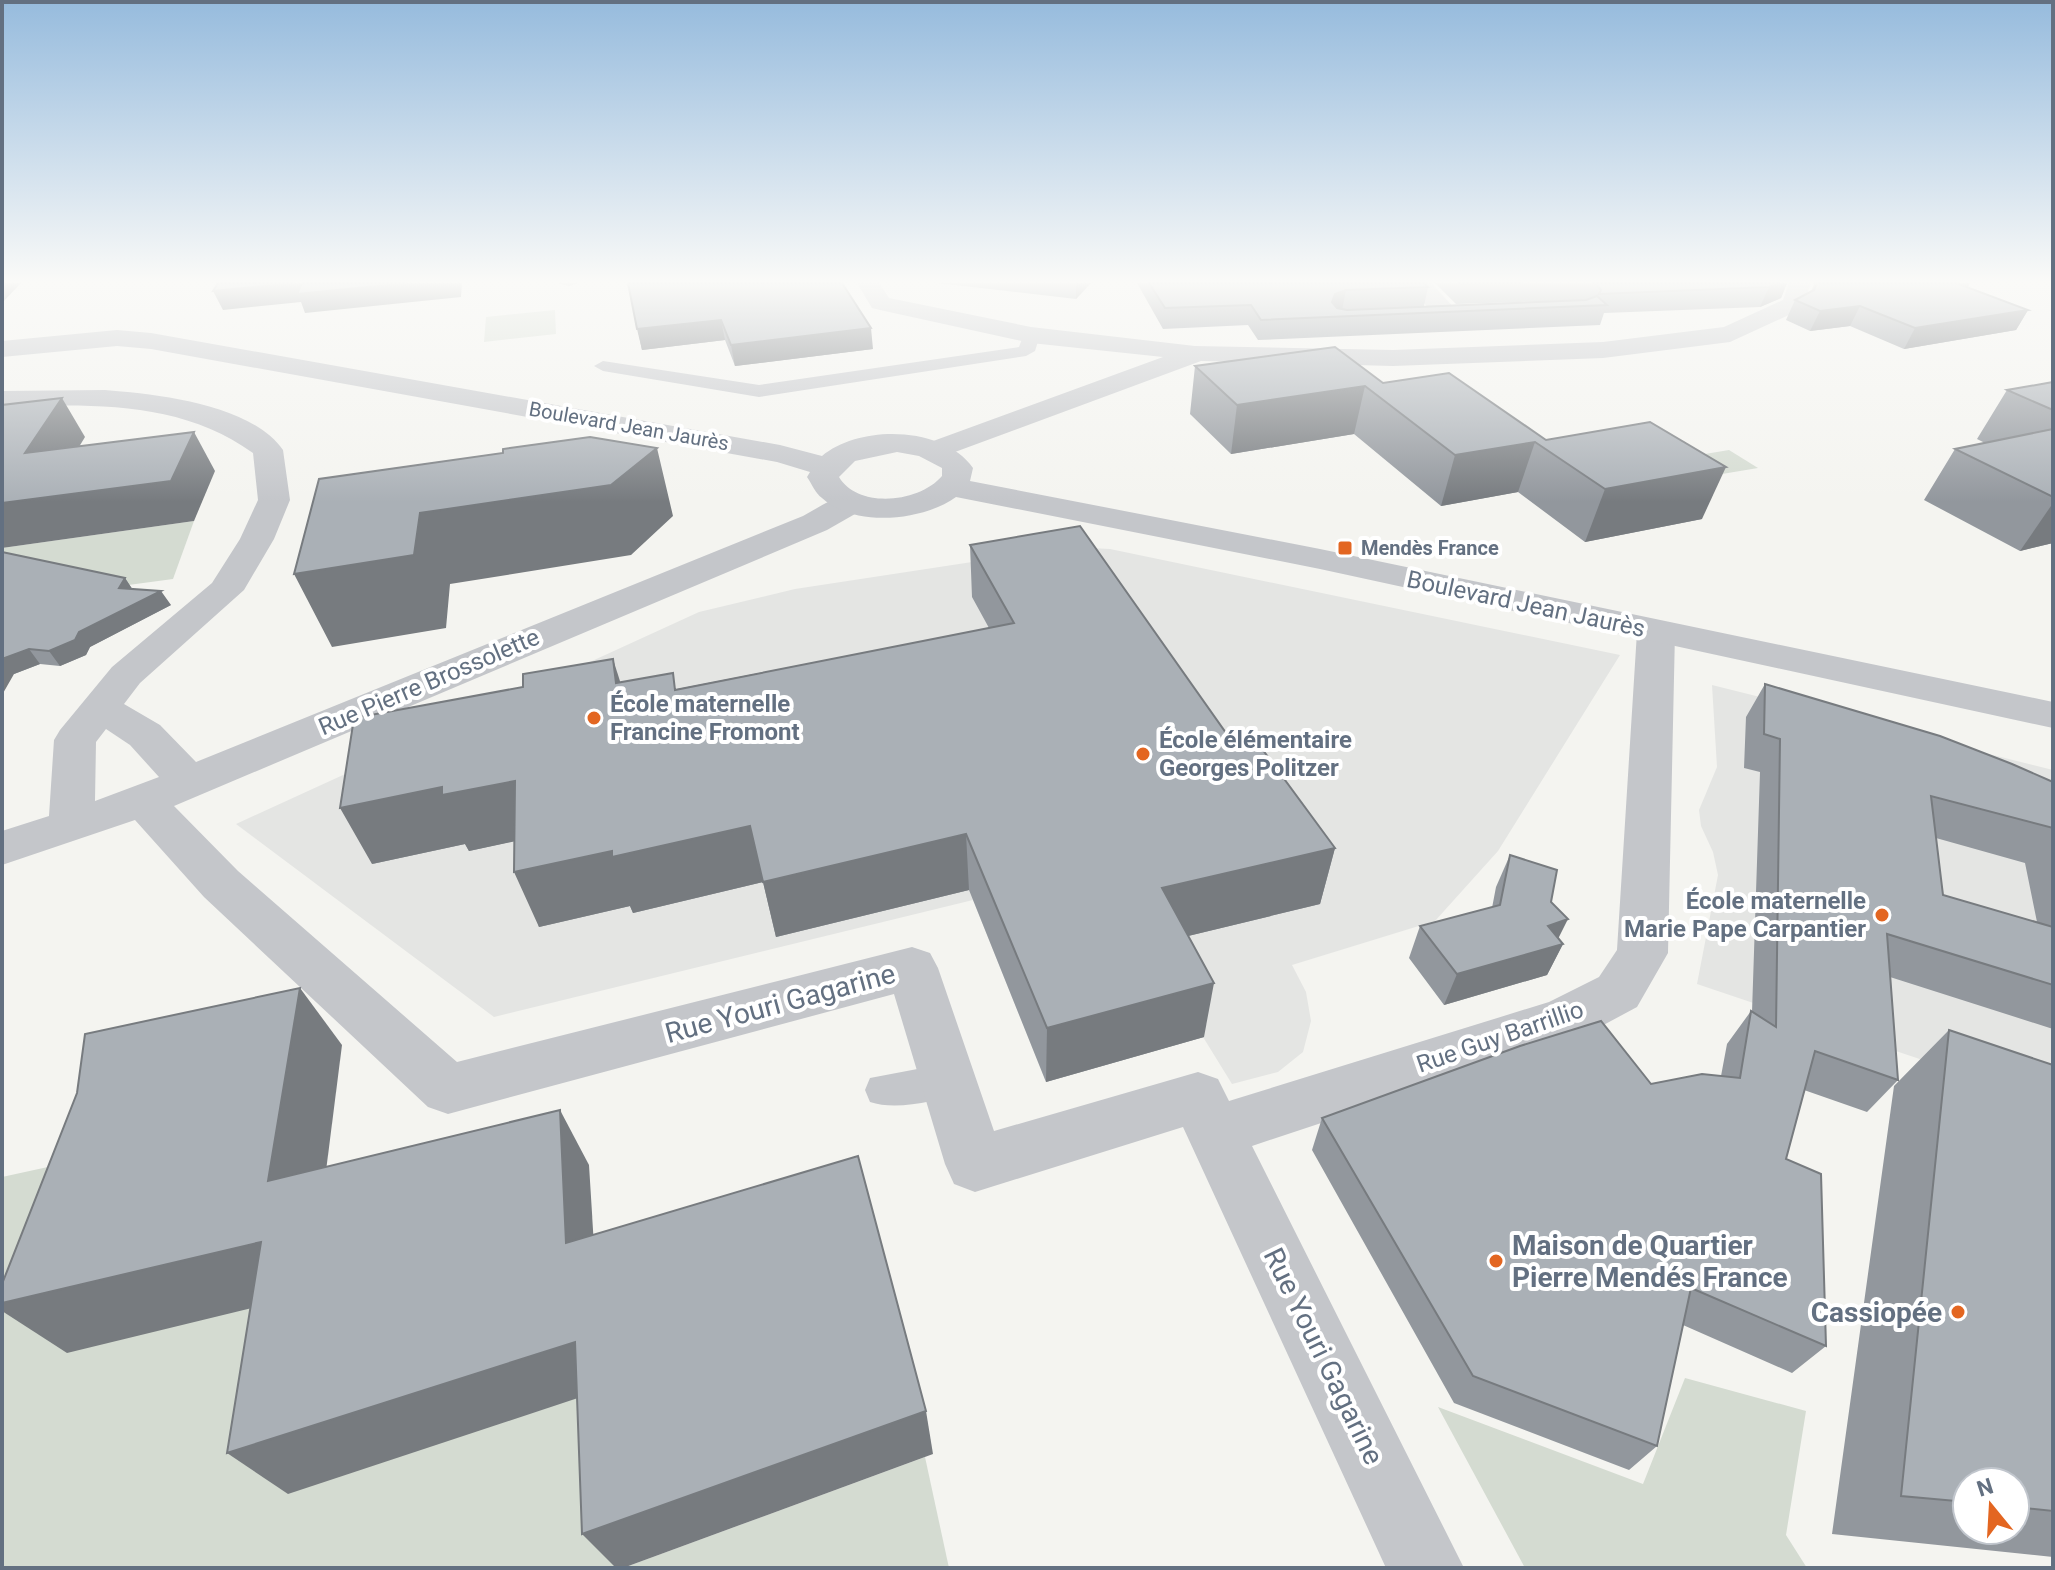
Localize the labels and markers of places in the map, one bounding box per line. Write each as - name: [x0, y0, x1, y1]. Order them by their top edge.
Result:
- place label: Mendès France: [1361, 536, 1499, 560]
- marker: Mendès France: [1336, 539, 1354, 557]
- place label: École maternelle Francine Fromont: [610, 690, 800, 746]
- marker: École maternelle Francine Fromont: [585, 709, 603, 727]
- place label: École élémentaire Georges Politzer: [1159, 726, 1352, 782]
- marker: École élémentaire Georges Politzer: [1134, 745, 1152, 763]
- place label: École maternelle Marie Pape Carpantier: [1624, 887, 1866, 943]
- marker: École maternelle Marie Pape Carpantier: [1873, 906, 1891, 924]
- place label: Maison de Quartier Pierre Mendés France: [1512, 1229, 1788, 1294]
- marker: Maison de Quartier Pierre Mendés France: [1487, 1252, 1505, 1270]
- place label: Cassiopée: [1811, 1296, 1942, 1329]
- marker: Cassiopée: [1949, 1303, 1967, 1321]

